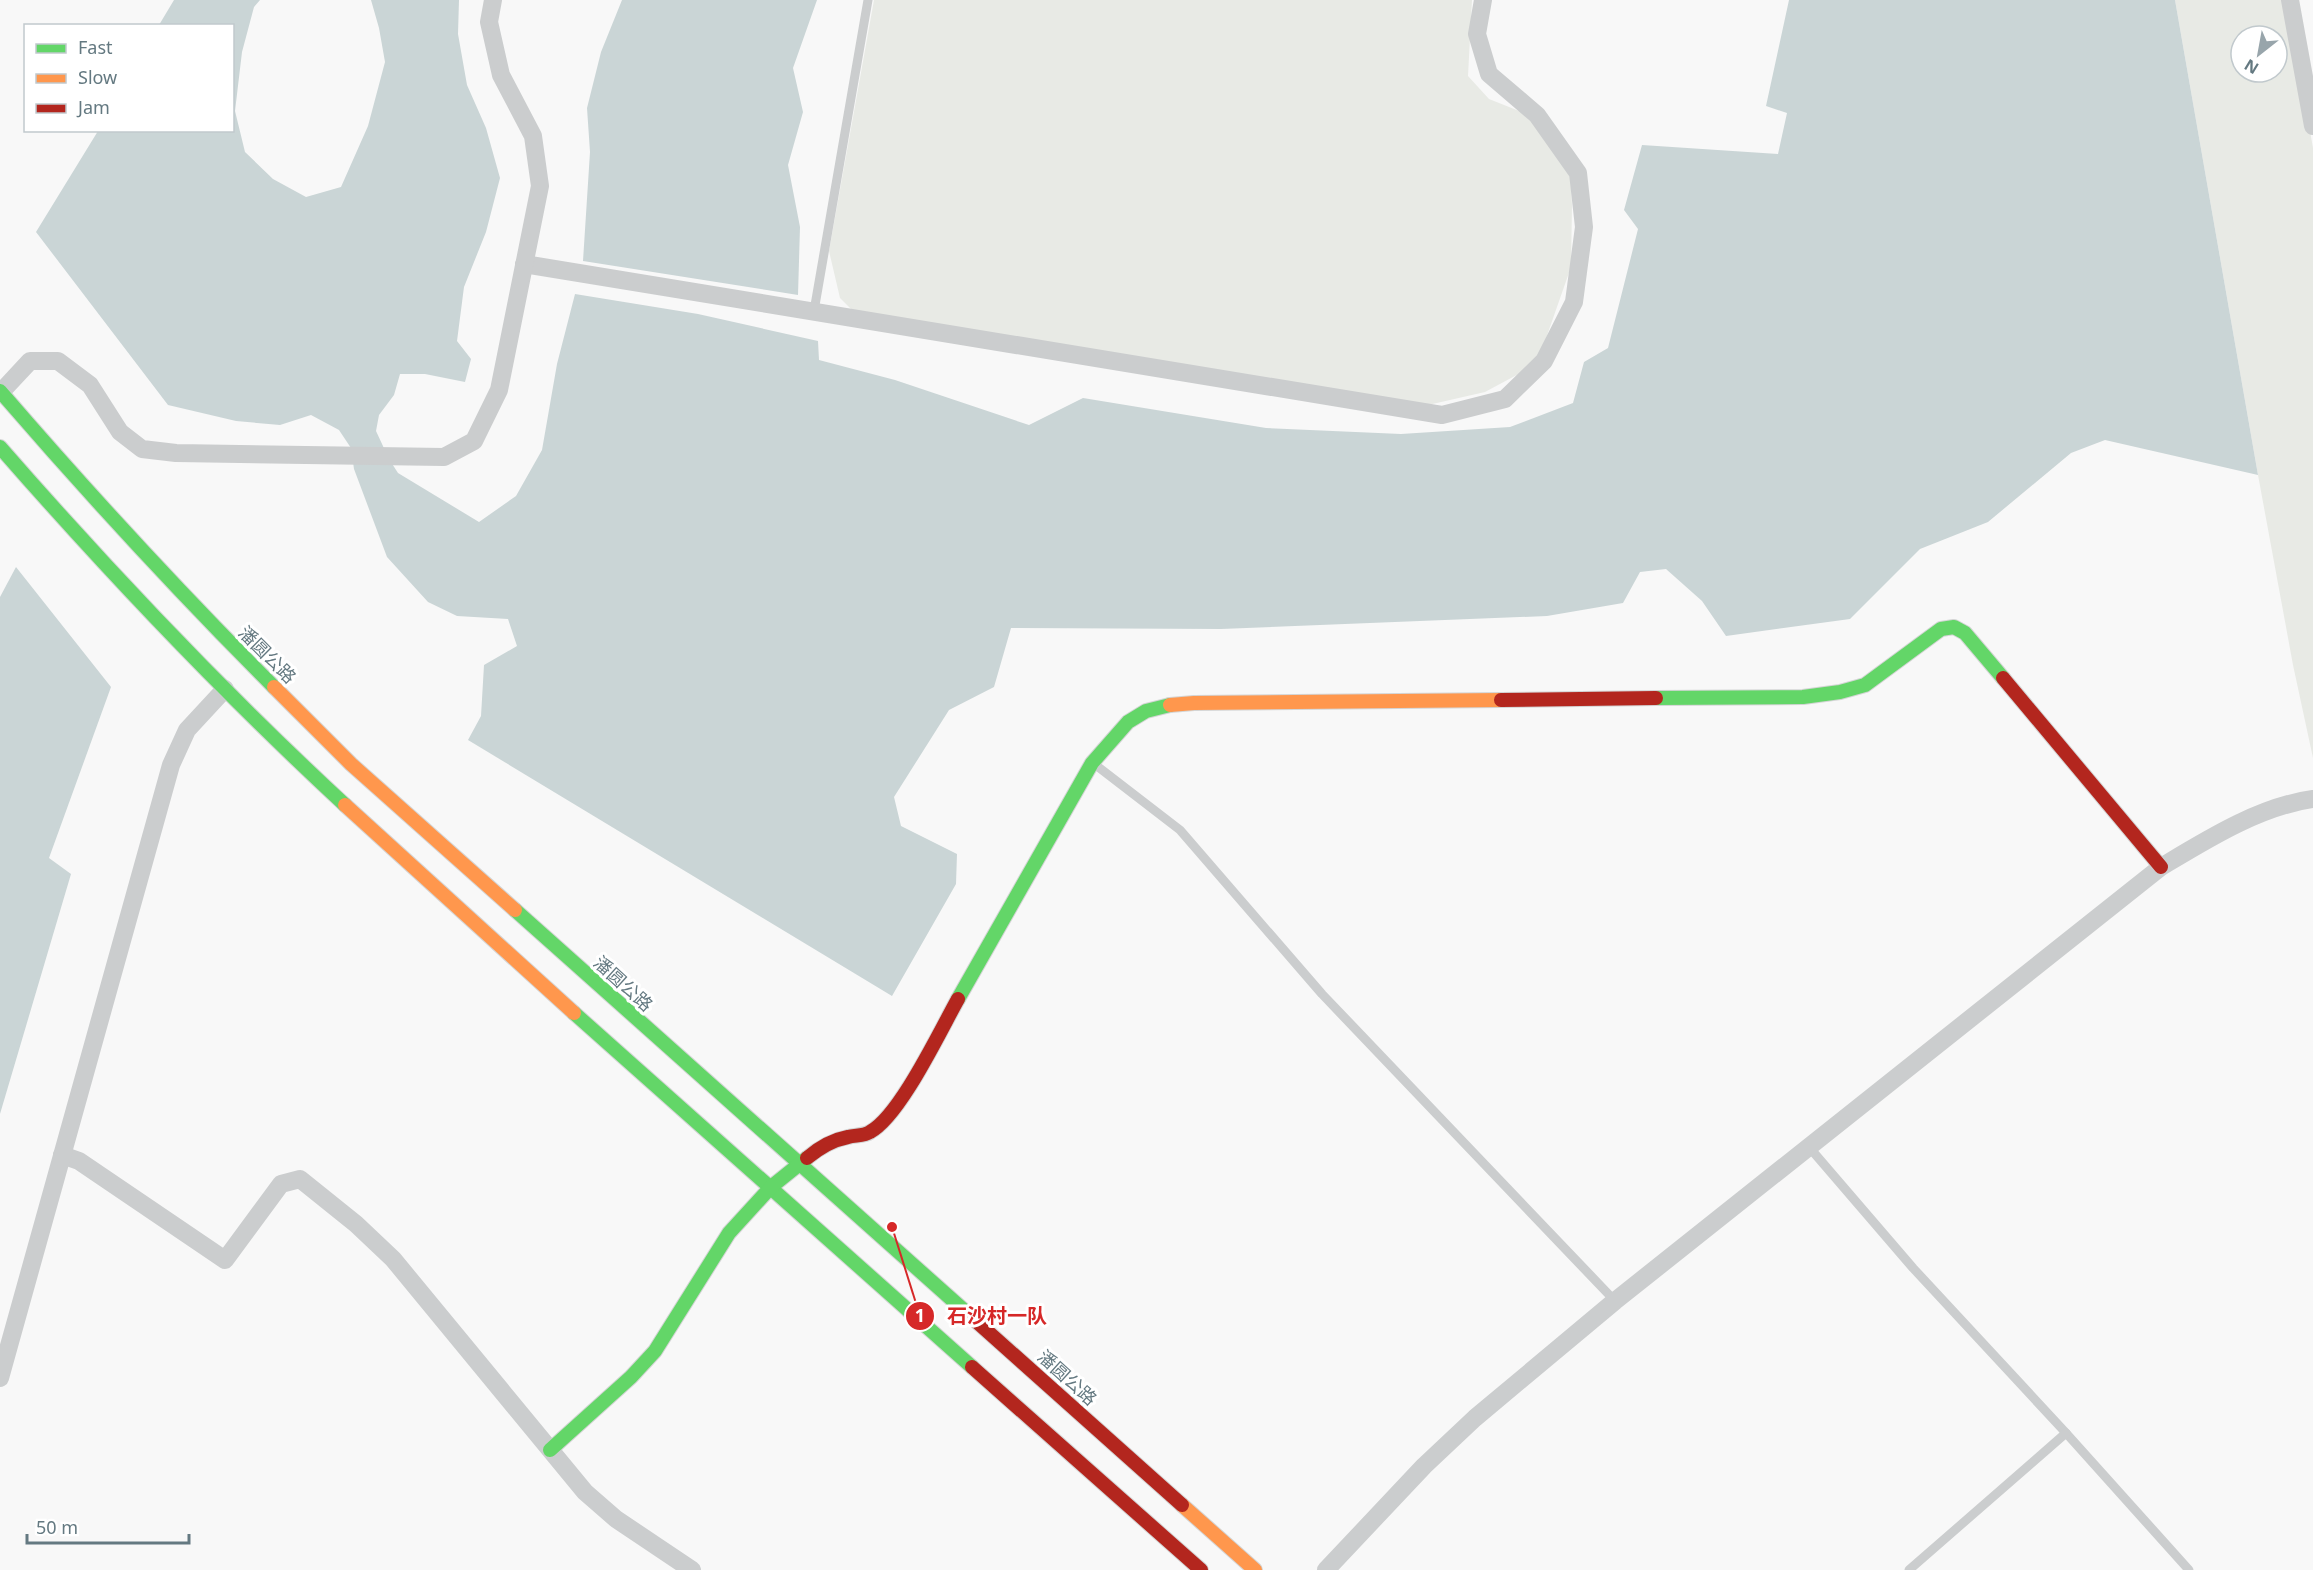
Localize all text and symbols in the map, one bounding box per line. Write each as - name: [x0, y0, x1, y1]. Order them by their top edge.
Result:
- legend: [24, 24, 234, 132]
- north arrow: [2229, 24, 2289, 84]
- text: Fast: [78, 35, 113, 59]
- text: N: [2240, 54, 2263, 80]
- text: Slow: [78, 65, 117, 89]
- text: Jam: [76, 95, 110, 119]
- street label: 潘圆公路: [234, 620, 302, 688]
- street label: 潘圆公路: [589, 950, 658, 1016]
- callout: 石沙村一队: [905, 1297, 1059, 1335]
- text: 石沙村一队: [947, 1302, 1047, 1329]
- text: 1: [915, 1303, 925, 1327]
- street label: 潘圆公路: [1033, 1344, 1102, 1410]
- scale bar: [27, 1507, 189, 1545]
- text: 50 m: [36, 1515, 78, 1539]

